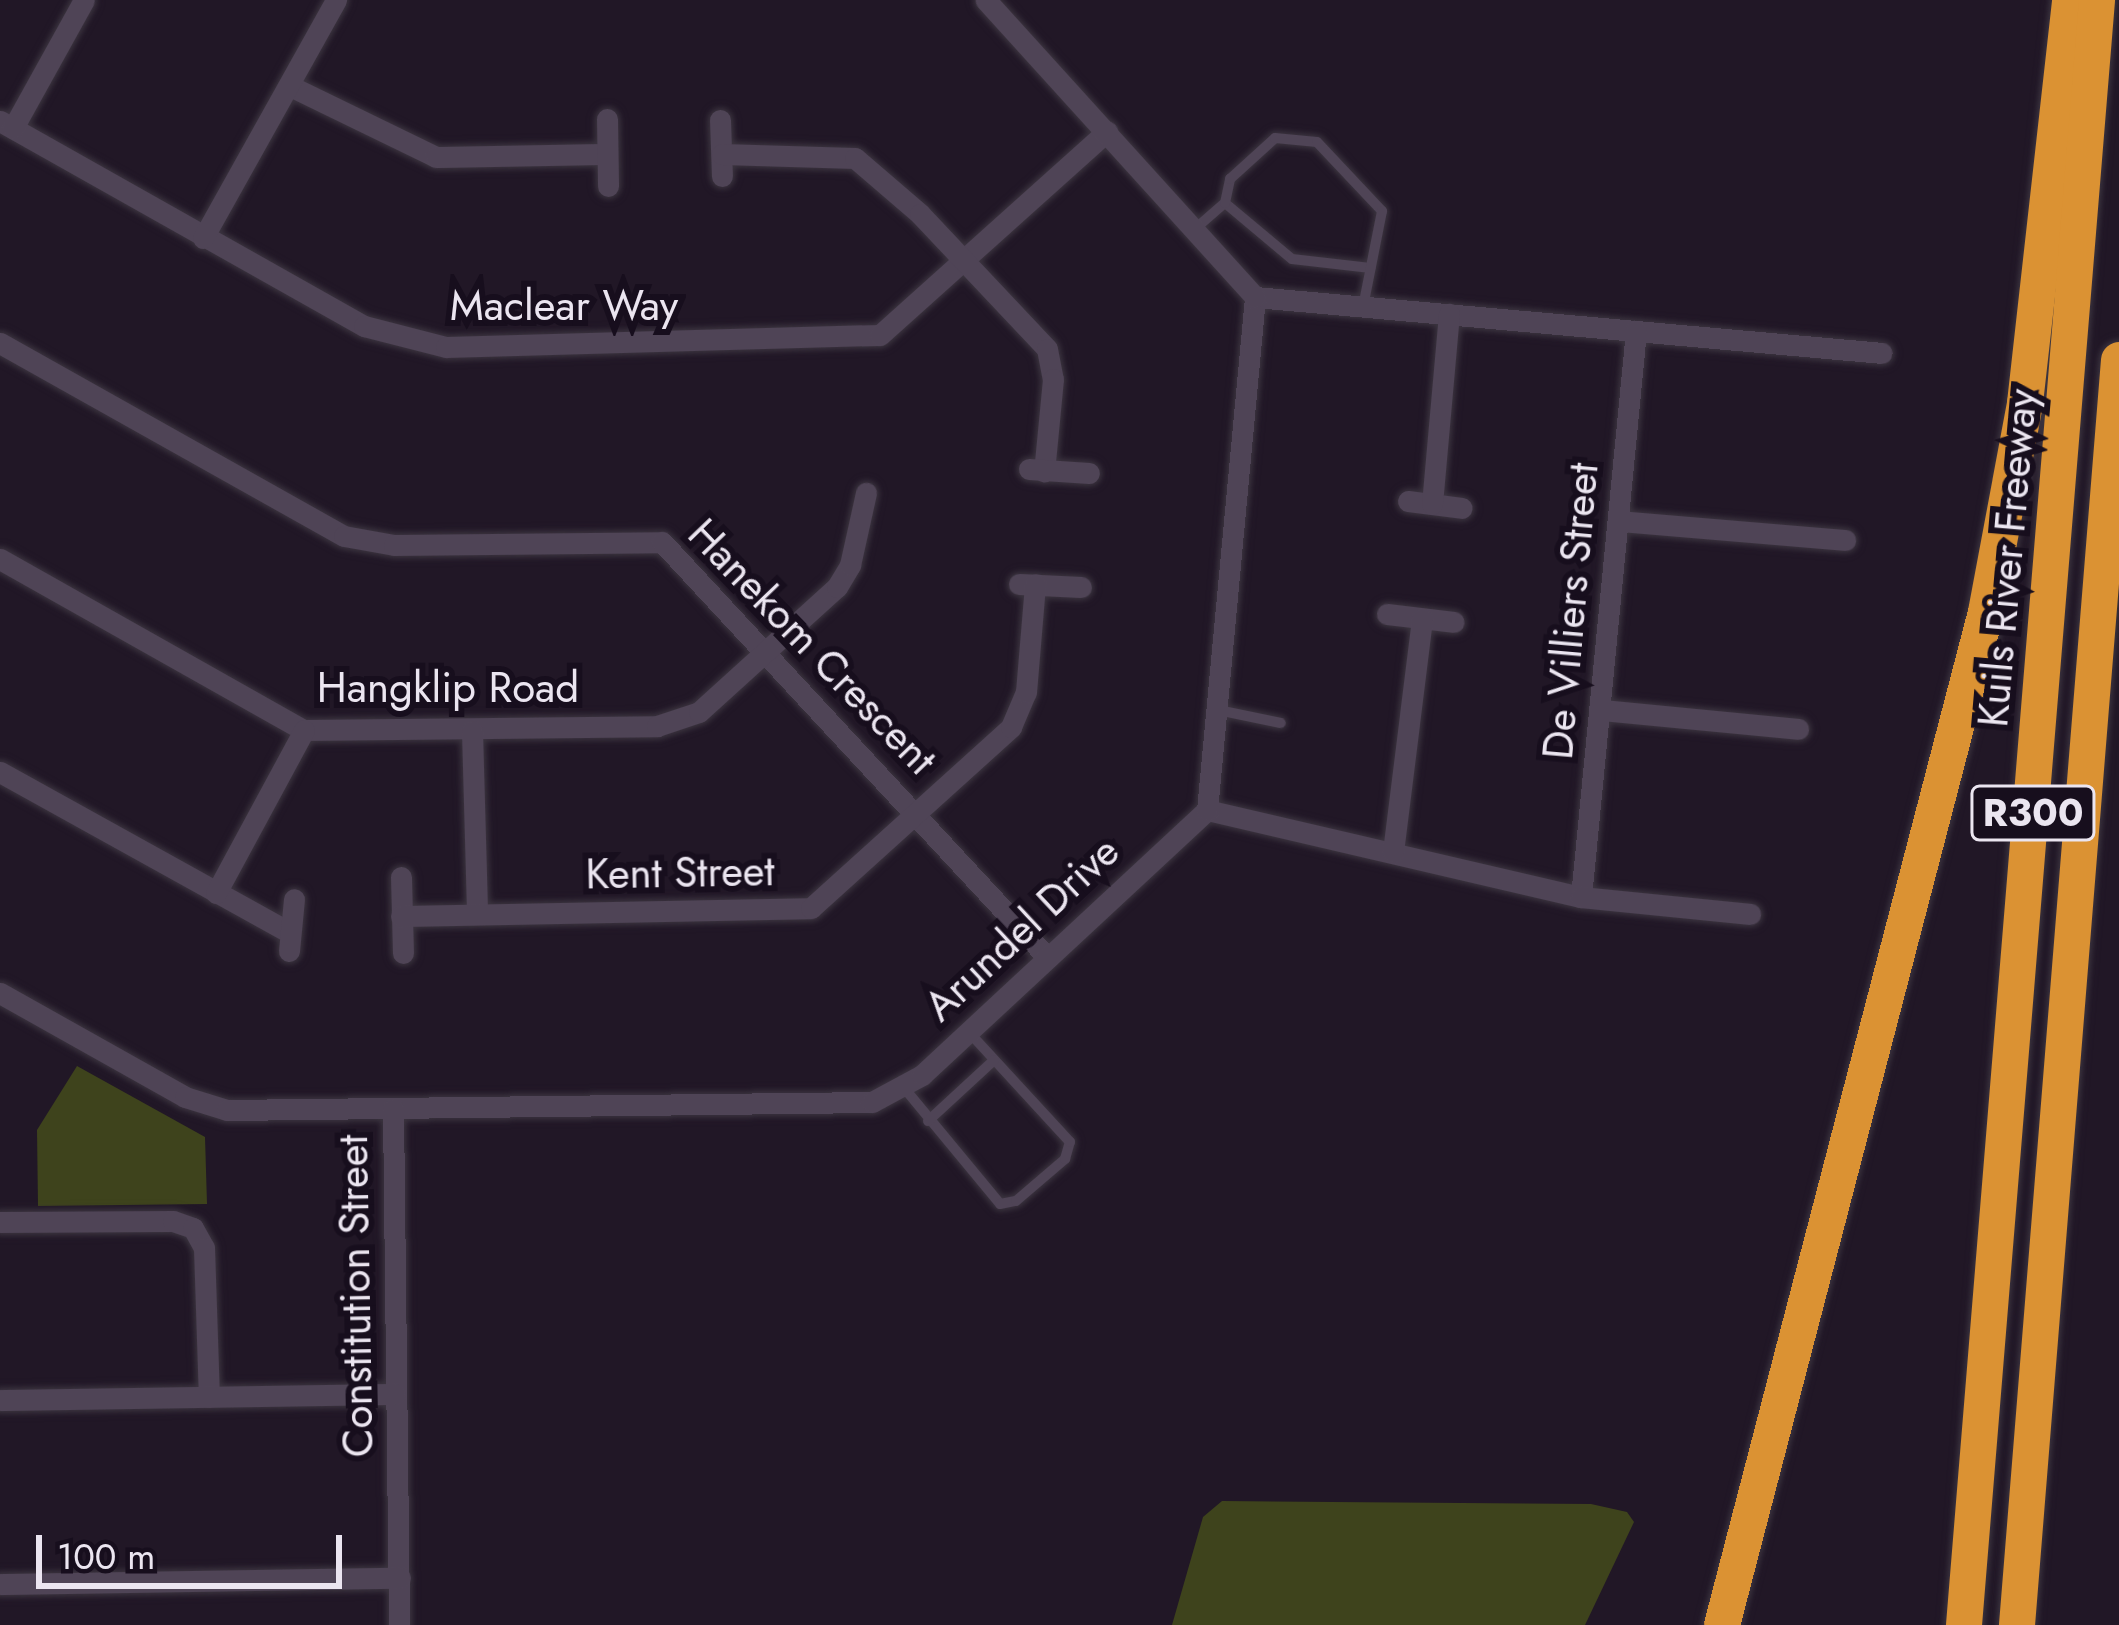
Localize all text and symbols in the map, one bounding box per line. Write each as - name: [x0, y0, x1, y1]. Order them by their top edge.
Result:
- street label: Maclear Way: [450, 281, 678, 331]
- street label: Kuils River Freeway: [1968, 387, 2048, 729]
- street label: De Villiers Street: [1533, 461, 1609, 761]
- street label: Hanekom Crescent: [678, 509, 946, 785]
- street label: Hangklip Road: [317, 663, 579, 713]
- road number: R300: [1970, 780, 2096, 846]
- street label: Arundel Drive: [914, 826, 1130, 1032]
- street label: Kent Street: [585, 846, 775, 900]
- street label: Constitution Street: [328, 1134, 384, 1458]
- scale bar: [42, 1511, 348, 1585]
- text: 100 m: [57, 1530, 155, 1582]

